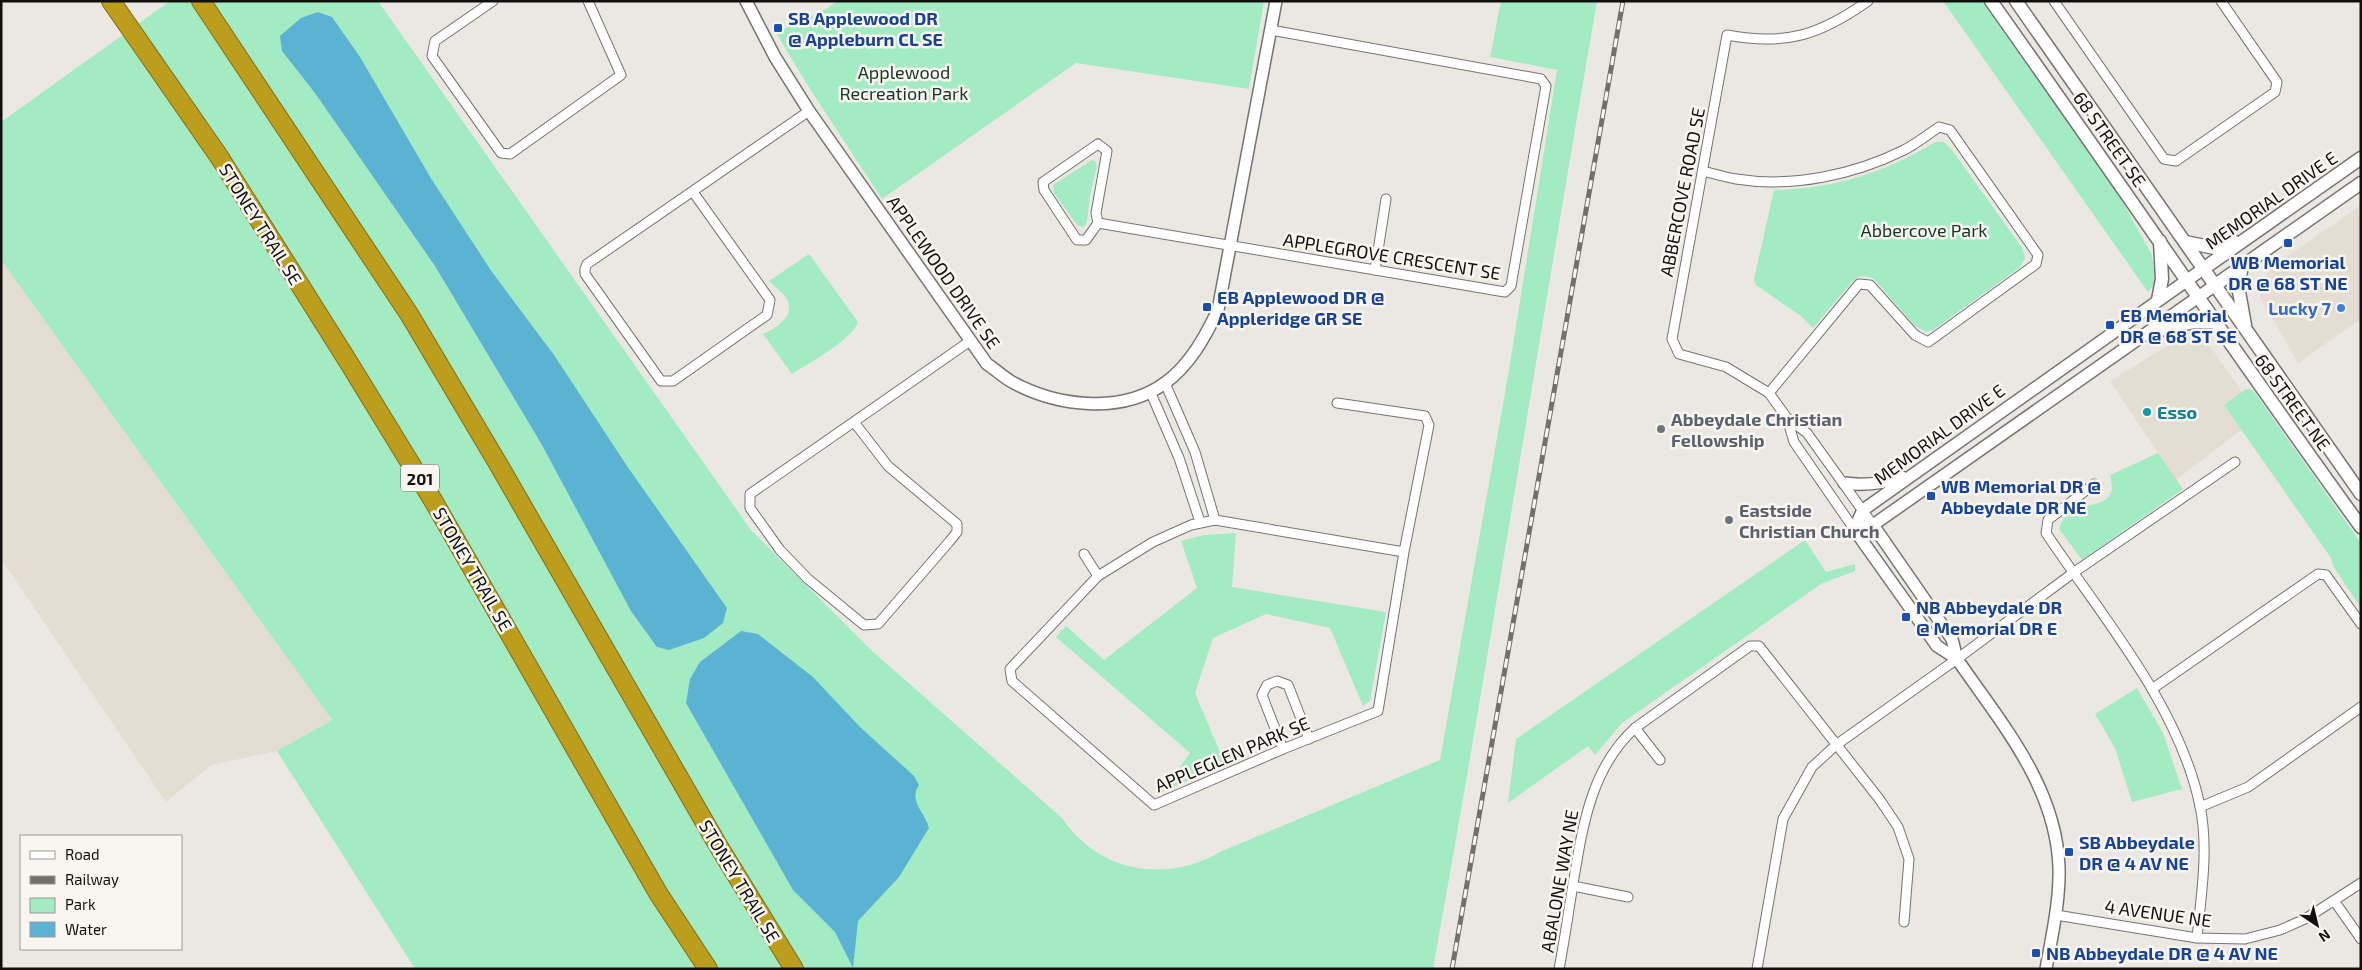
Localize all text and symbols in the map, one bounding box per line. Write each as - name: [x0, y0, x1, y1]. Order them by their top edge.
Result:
- place label: SB Applewood DR @ Appleburn CL SE: [788, 7, 943, 50]
- marker: SB Applewood DR @ Appleburn CL SE: [772, 22, 784, 34]
- park label: Applewood Recreation Park: [840, 61, 968, 104]
- street label: 68 STREET SE: [2069, 87, 2151, 191]
- street label: ABBERCOVE ROAD SE: [1655, 105, 1709, 279]
- street label: MEMORIAL DRIVE E: [2201, 146, 2341, 254]
- street label: STONEY TRAIL SE: [215, 159, 307, 289]
- street label: APPLEWOOD DRIVE SE: [883, 191, 1005, 353]
- park label: Abbercove Park: [1860, 219, 1988, 241]
- street label: APPLEGROVE CRESCENT SE: [1282, 228, 1502, 284]
- marker: WB Memorial DR @ 68 ST NE: [2282, 237, 2294, 249]
- place label: WB Memorial DR @ 68 ST NE: [2228, 251, 2348, 294]
- place label: EB Applewood DR @ Appleridge GR SE: [1217, 286, 1384, 329]
- place label: Lucky 7: [2268, 297, 2331, 319]
- marker: EB Applewood DR @ Appleridge GR SE: [1201, 301, 1213, 313]
- marker: Lucky 7: [2335, 302, 2347, 314]
- place label: EB Memorial DR @ 68 ST SE: [2120, 304, 2237, 347]
- marker: EB Memorial DR @ 68 ST SE: [2104, 319, 2116, 331]
- street label: 68 STREET NE: [2251, 349, 2335, 455]
- street label: MEMORIAL DRIVE E: [1869, 379, 2009, 489]
- place label: Esso: [2157, 401, 2197, 423]
- marker: Esso: [2141, 406, 2153, 418]
- place label: Abbeydale Christian Fellowship: [1671, 408, 1842, 451]
- marker: Abbeydale Christian Fellowship: [1655, 423, 1667, 435]
- road number: 201: [401, 464, 439, 492]
- place label: WB Memorial DR @ Abbeydale DR NE: [1941, 475, 2101, 518]
- marker: WB Memorial DR @ Abbeydale DR NE: [1925, 490, 1937, 502]
- place label: Eastside Christian Church: [1739, 499, 1880, 542]
- street label: STONEY TRAIL SE: [429, 503, 517, 635]
- marker: Eastside Christian Church: [1723, 514, 1735, 526]
- place label: NB Abbeydale DR @ Memorial DR E: [1916, 596, 2062, 639]
- marker: NB Abbeydale DR @ Memorial DR E: [1900, 611, 1912, 623]
- street label: APPLEGLEN PARK SE: [1151, 711, 1313, 797]
- street label: ABALONE WAY NE: [1536, 808, 1582, 954]
- street label: STONEY TRAIL SE: [695, 816, 785, 946]
- place label: SB Abbeydale DR @ 4 AV NE: [2079, 831, 2195, 874]
- legend: [20, 835, 182, 950]
- text: Road: [65, 845, 100, 863]
- marker: SB Abbeydale DR @ 4 AV NE: [2063, 846, 2075, 858]
- text: Railway: [65, 870, 119, 888]
- text: Park: [65, 895, 96, 913]
- street label: 4 AVENUE NE: [2103, 895, 2213, 931]
- north arrow: [2292, 900, 2342, 950]
- text: Water: [65, 920, 107, 938]
- text: N: [2316, 926, 2334, 946]
- place label: NB Abbeydale DR @ 4 AV NE: [2046, 942, 2278, 964]
- marker: NB Abbeydale DR @ 4 AV NE: [2030, 947, 2042, 959]

